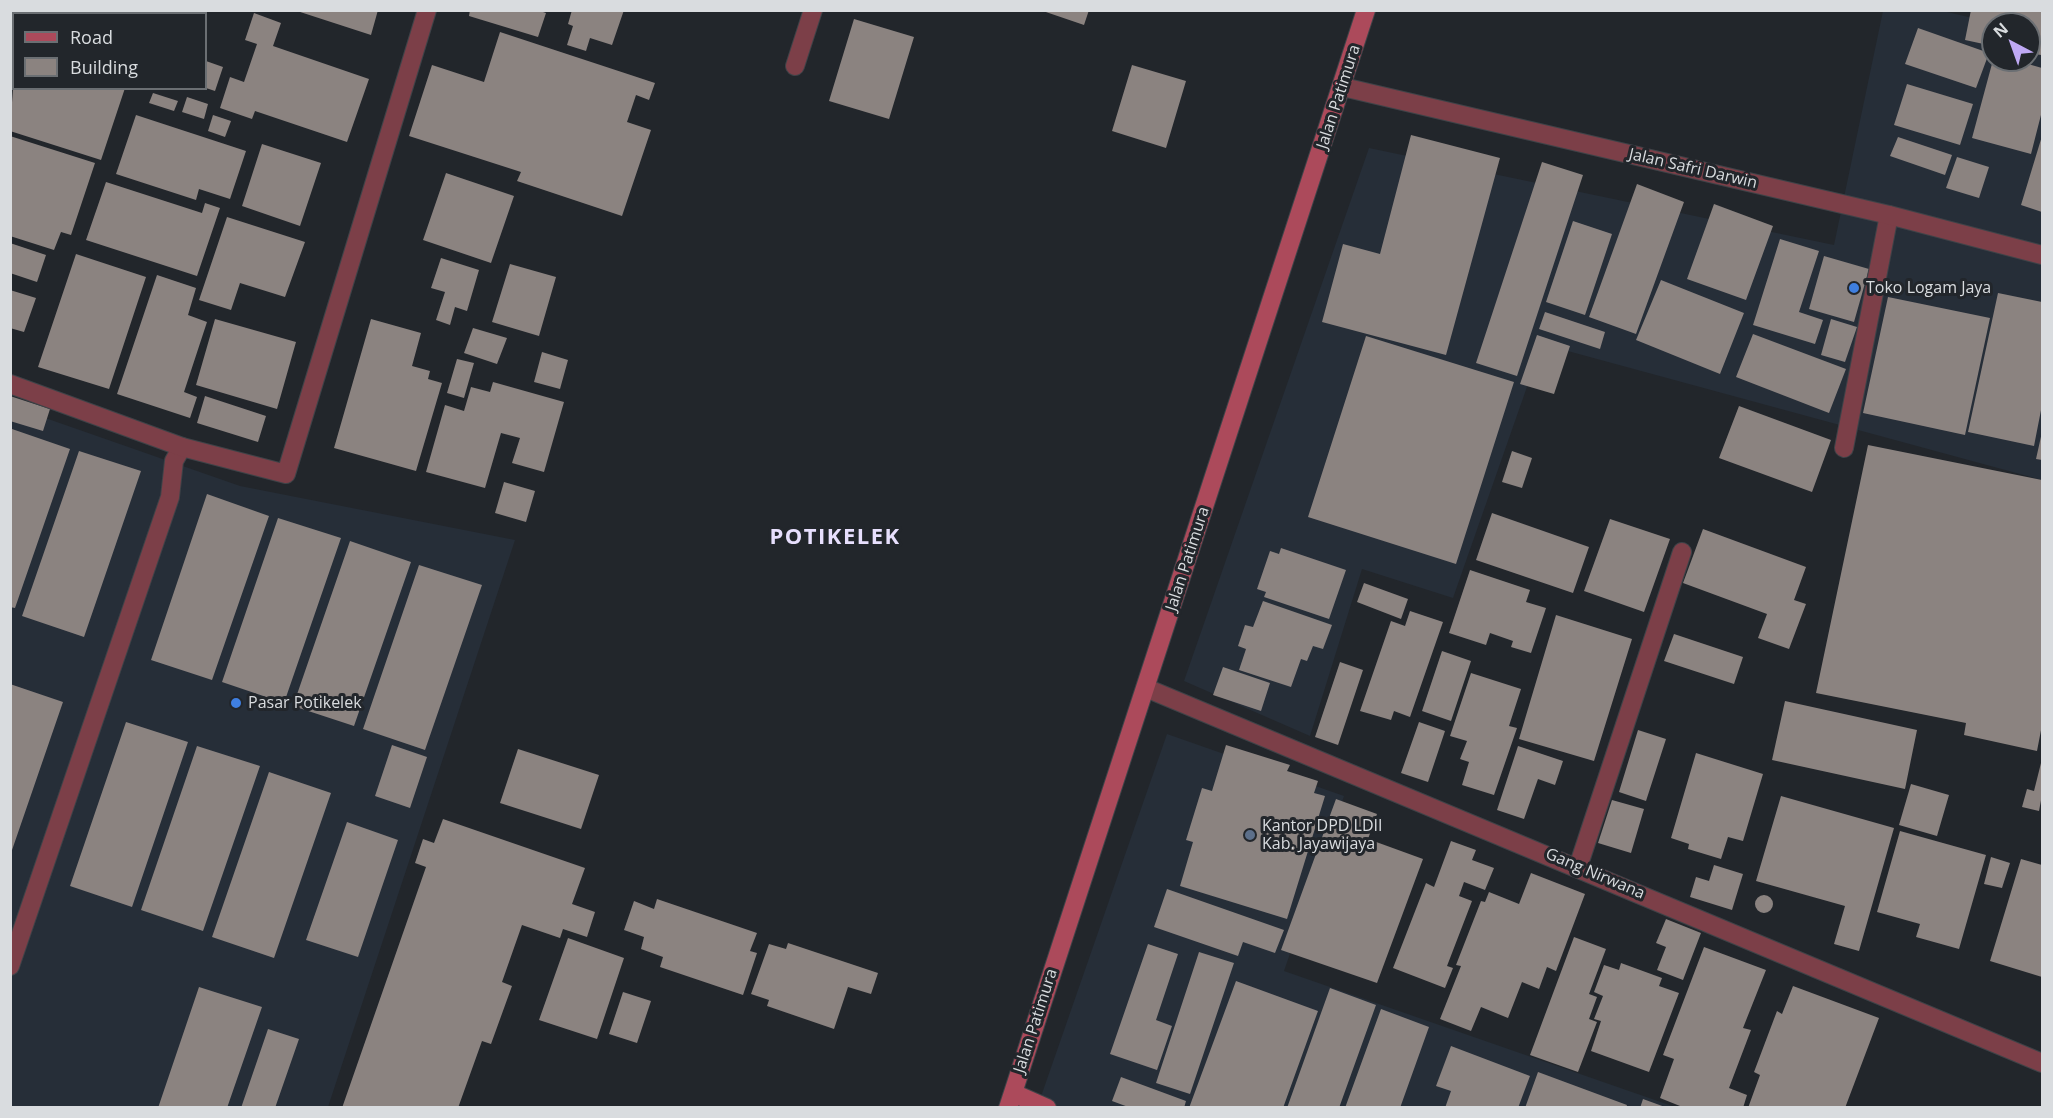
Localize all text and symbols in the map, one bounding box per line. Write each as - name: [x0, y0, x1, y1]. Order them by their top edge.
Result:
- legend: [12, 12, 207, 90]
- north arrow: [1981, 12, 2041, 72]
- text: N: [1988, 17, 2013, 43]
- text: Road: [70, 25, 113, 49]
- street label: Jalan Patimura: [1313, 42, 1365, 152]
- text: Building: [70, 55, 138, 79]
- street label: Jalan Safri Darwin: [1627, 145, 1759, 193]
- place label: Toko Logam Jaya: [1866, 278, 1991, 298]
- marker: Toko Logam Jaya: [1847, 281, 1861, 295]
- street label: Jalan Patimura: [1162, 504, 1214, 614]
- district label: POTIKELEK: [769, 525, 901, 551]
- place label: Pasar Potikelek: [248, 693, 362, 713]
- marker: Pasar Potikelek: [229, 696, 243, 710]
- place label: Kantor DPD LDII Kab. Jayawijaya: [1262, 816, 1382, 854]
- marker: Kantor DPD LDII Kab. Jayawijaya: [1243, 828, 1257, 842]
- street label: Gang Nirwana: [1543, 844, 1647, 904]
- street label: Jalan Patimura: [1010, 966, 1062, 1076]

